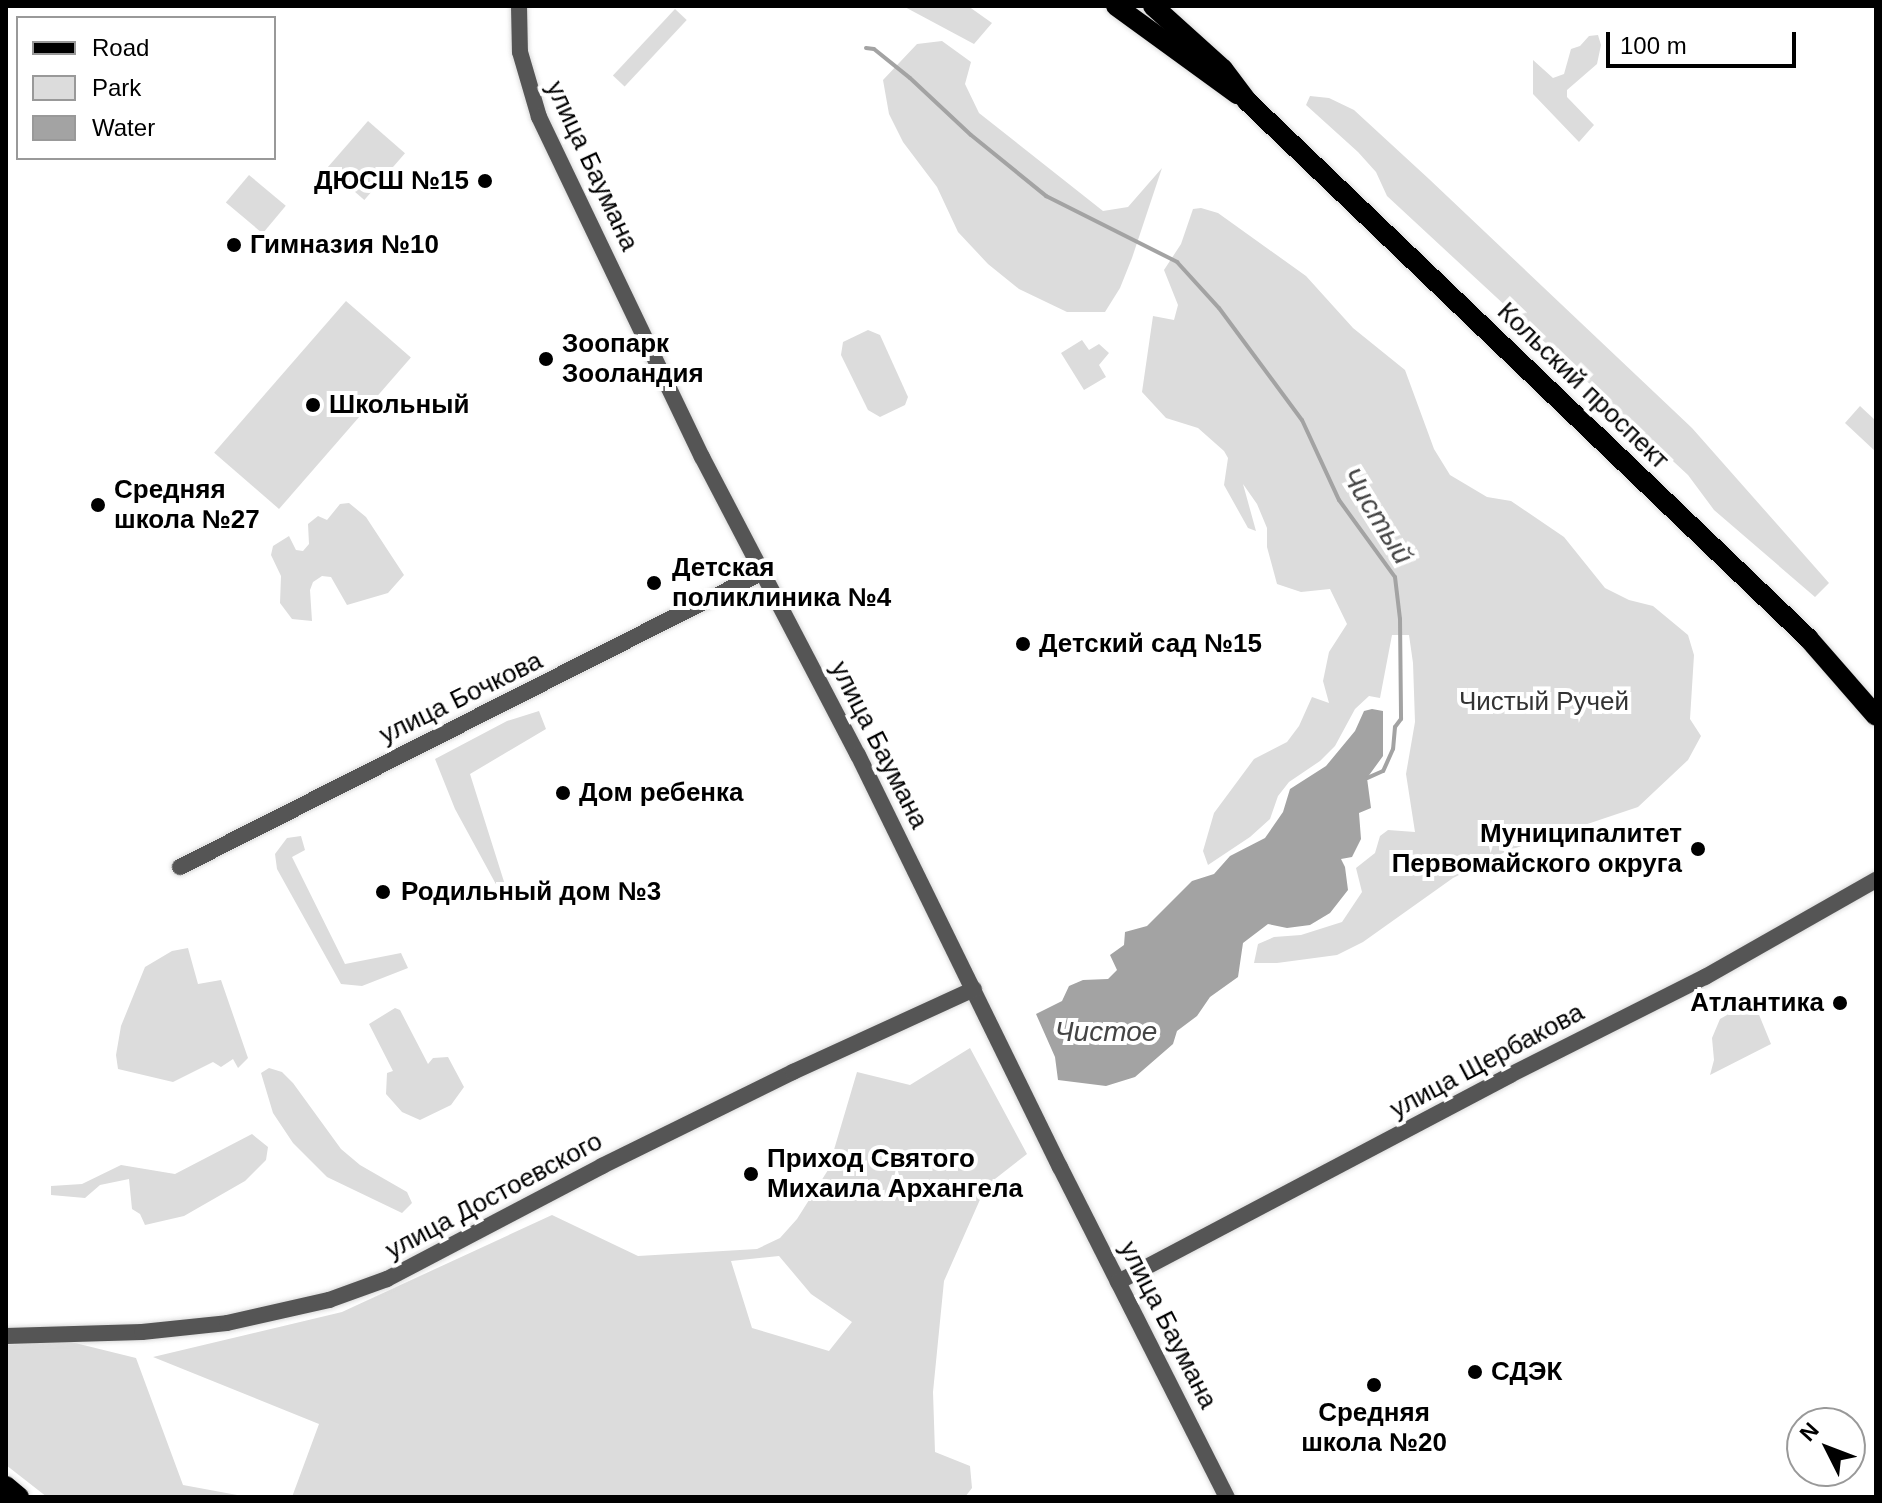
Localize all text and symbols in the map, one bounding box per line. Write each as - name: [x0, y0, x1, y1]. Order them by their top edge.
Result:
- legend: [16, 16, 276, 160]
- scale bar: [1610, 16, 1800, 66]
- text: 100 m: [1620, 32, 1687, 59]
- text: Road: [92, 34, 149, 61]
- text: Park: [92, 74, 141, 101]
- street label: улица Баумана: [539, 76, 645, 256]
- text: Water: [92, 114, 155, 141]
- place label: ДЮСШ №15: [314, 165, 469, 197]
- marker: ДЮСШ №15: [476, 172, 494, 190]
- place label: Гимназия №10: [250, 229, 439, 261]
- marker: Гимназия №10: [225, 236, 243, 254]
- street label: Кольский проспект: [1491, 296, 1675, 476]
- place label: Зоопарк Зооландия: [562, 328, 704, 390]
- marker: Зоопарк Зооландия: [537, 350, 555, 368]
- place label: Школьный: [329, 389, 469, 421]
- marker: Школьный: [304, 396, 322, 414]
- water label: Чистый: [1334, 461, 1420, 571]
- place label: Средняя школа №27: [114, 474, 260, 536]
- marker: Средняя школа №27: [89, 496, 107, 514]
- place label: Детская поликлиника №4: [672, 552, 891, 614]
- marker: Детская поликлиника №4: [643, 572, 665, 594]
- place label: Детский сад №15: [1039, 628, 1262, 660]
- marker: Детский сад №15: [1014, 635, 1032, 653]
- street label: улица Бочкова: [374, 645, 548, 751]
- street label: улица Баумана: [823, 656, 935, 834]
- park label: Чистый Ручей: [1459, 686, 1629, 718]
- place label: Дом ребенка: [579, 777, 744, 809]
- marker: Дом ребенка: [554, 784, 572, 802]
- place label: Муниципалитет Первомайского округа: [1392, 818, 1682, 880]
- marker: Муниципалитет Первомайского округа: [1689, 840, 1707, 858]
- place label: Родильный дом №3: [401, 876, 661, 908]
- marker: Родильный дом №3: [372, 881, 394, 903]
- place label: Атлантика: [1690, 987, 1824, 1019]
- marker: Атлантика: [1831, 994, 1849, 1012]
- street label: улица Щербакова: [1385, 997, 1589, 1125]
- water label: Чистое: [1055, 1015, 1157, 1049]
- street label: улица Достоевского: [380, 1126, 608, 1266]
- place label: Приход Святого Михаила Архангела: [767, 1143, 1023, 1204]
- marker: Приход Святого Михаила Архангела: [742, 1165, 760, 1183]
- street label: улица Баумана: [1112, 1236, 1224, 1414]
- place label: СДЭК: [1491, 1356, 1562, 1388]
- marker: СДЭК: [1466, 1363, 1484, 1381]
- marker: Средняя школа №20: [1365, 1376, 1383, 1394]
- place label: Средняя школа №20: [1301, 1397, 1447, 1458]
- north arrow: [1786, 1407, 1866, 1487]
- text: N: [1795, 1418, 1824, 1446]

